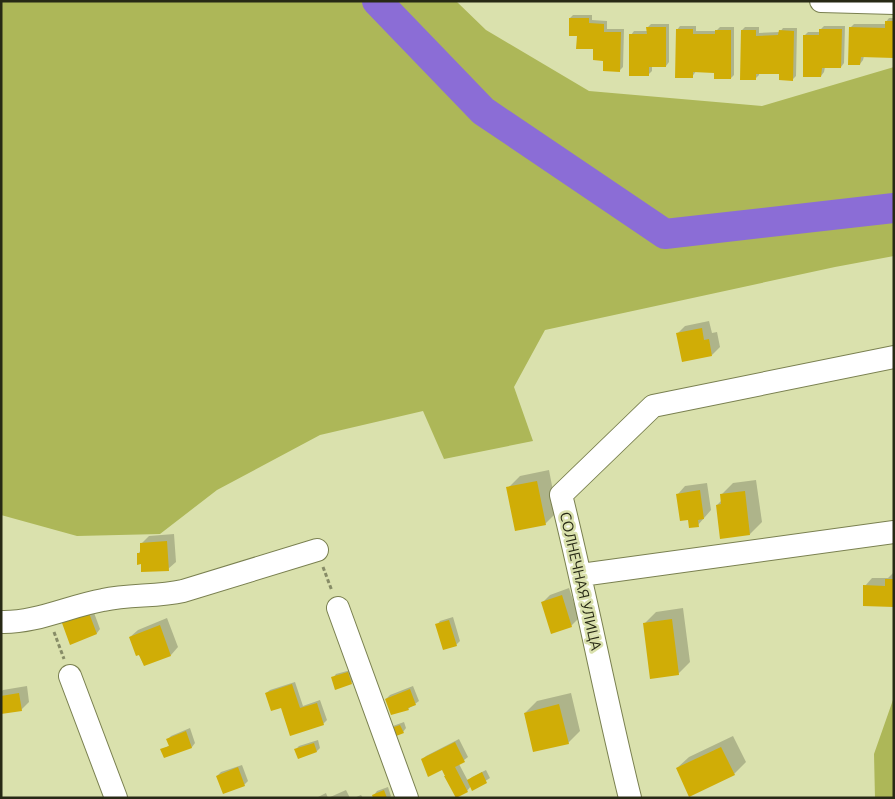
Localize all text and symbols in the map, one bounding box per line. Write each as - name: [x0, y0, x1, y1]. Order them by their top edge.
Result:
- street label: СОЛНЕЧНАЯ УЛИЦА: [557, 510, 605, 652]

